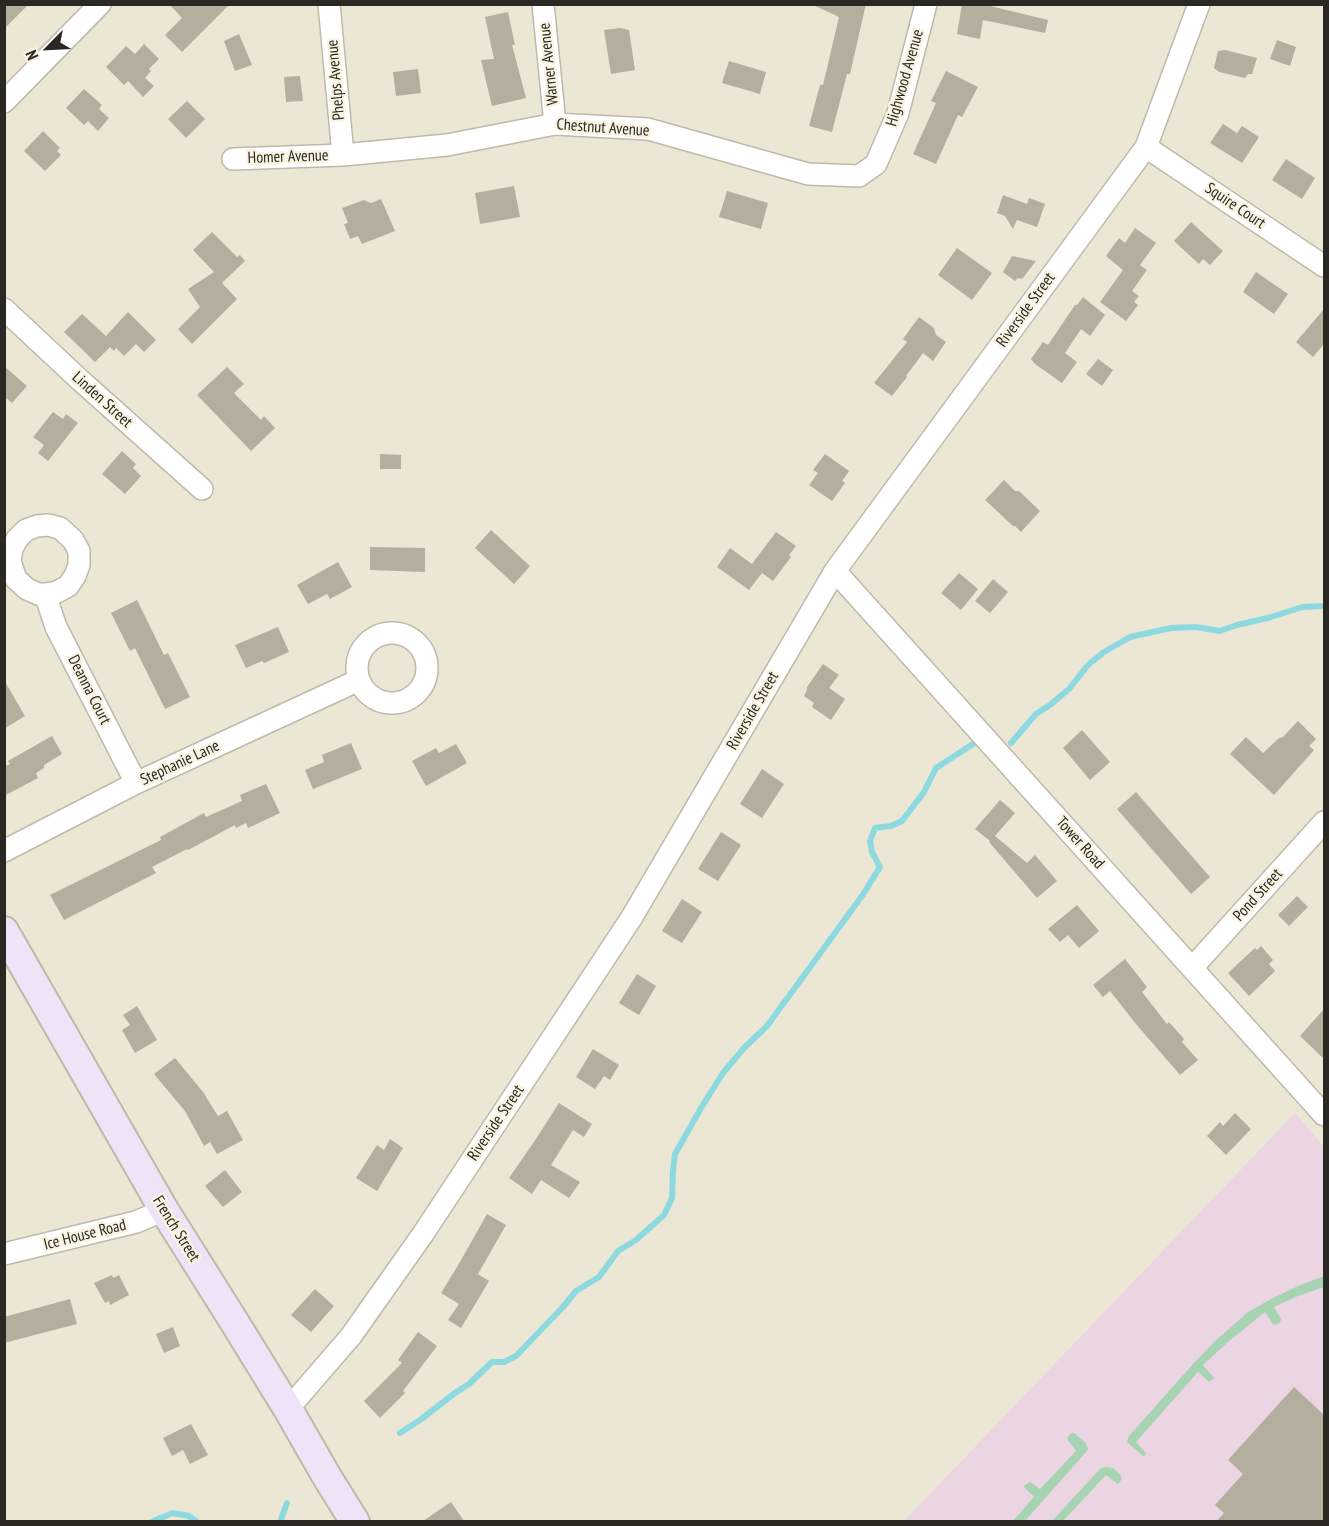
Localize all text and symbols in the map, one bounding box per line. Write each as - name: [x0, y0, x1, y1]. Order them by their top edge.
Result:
- north arrow: [18, 18, 78, 78]
- street label: Warner Avenue: [535, 22, 563, 106]
- street label: Highwood Avenue: [882, 27, 928, 129]
- street label: Phelps Avenue: [323, 39, 349, 121]
- text: N: [21, 47, 42, 63]
- street label: Chestnut Avenue: [556, 115, 650, 141]
- street label: Homer Avenue: [247, 146, 329, 168]
- street label: Squire Court: [1201, 179, 1269, 233]
- street label: Riverside Street: [993, 269, 1059, 351]
- street label: Linden Street: [68, 368, 136, 432]
- street label: Deanna Court: [63, 652, 115, 728]
- street label: Riverside Street: [723, 668, 783, 754]
- street label: Stephanie Lane: [137, 736, 223, 790]
- street label: Tower Road: [1052, 813, 1108, 873]
- street label: Pond Street: [1229, 865, 1287, 925]
- street label: Riverside Street: [464, 1081, 528, 1165]
- street label: French Street: [148, 1193, 204, 1265]
- street label: Ice House Road: [42, 1215, 128, 1255]

